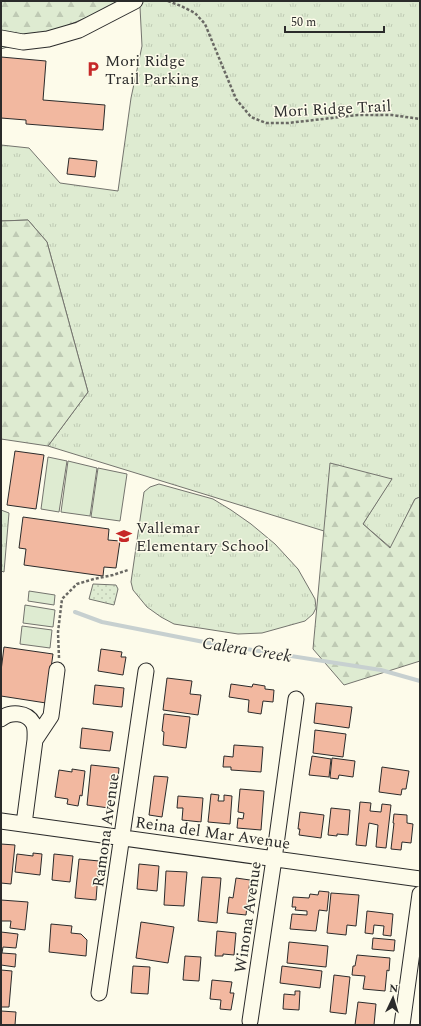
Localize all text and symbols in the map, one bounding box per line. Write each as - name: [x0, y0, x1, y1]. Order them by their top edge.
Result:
- scale bar: [285, 8, 384, 34]
- text: 50 m: [291, 13, 316, 32]
- place label: Mori Ridge Trail Parking: [105, 49, 199, 91]
- parking icon: Mori Ridge Trail Parking: [84, 60, 102, 78]
- street label: Mori Ridge Trail: [272, 94, 392, 124]
- place label: Vallemar Elementary School: [136, 516, 269, 558]
- school or university icon: Vallemar Elementary School: [115, 527, 133, 545]
- water label: Calera Creek: [200, 630, 293, 670]
- street label: Ramona Avenue: [86, 772, 126, 889]
- street label: Reina del Mar Avenue: [134, 810, 292, 856]
- street label: Winona Avenue: [228, 860, 268, 974]
- north arrow: [373, 978, 413, 1018]
- text: N: [389, 980, 399, 997]

